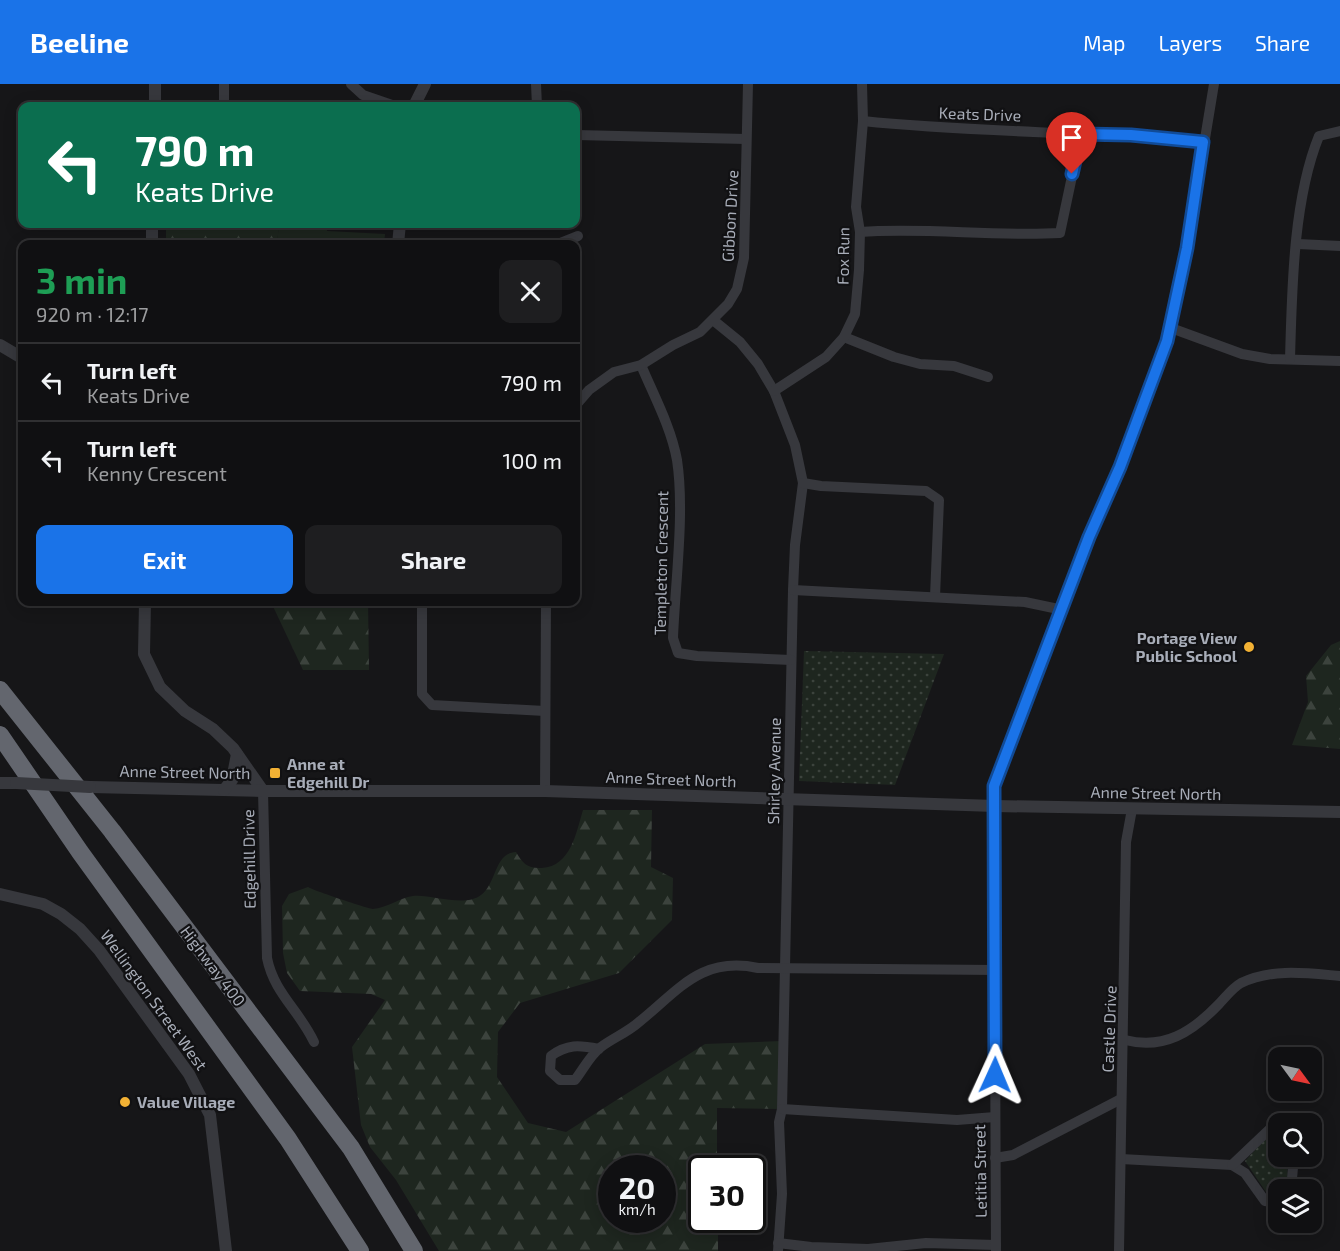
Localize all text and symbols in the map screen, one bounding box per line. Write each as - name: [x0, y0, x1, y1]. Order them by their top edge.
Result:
- text: Beeline: [30, 25, 129, 59]
- text: Map: [1083, 30, 1125, 55]
- text: Layers: [1158, 30, 1222, 55]
- text: Share: [1255, 30, 1310, 55]
- street label: Keats Drive: [939, 103, 1022, 124]
- pin: [1046, 112, 1097, 174]
- icon: arrive: [1055, 121, 1088, 154]
- text: 790 m: [135, 124, 255, 174]
- icon: left: [36, 126, 114, 204]
- street label: Gibbon Drive: [718, 169, 741, 263]
- text: Keats Drive: [135, 175, 274, 207]
- street label: Fox Run: [832, 227, 853, 285]
- text: 3 min: [36, 258, 127, 301]
- button: close: [499, 260, 562, 323]
- text: 920 m · 12:17: [36, 302, 148, 326]
- text: Turn left: [87, 357, 176, 383]
- icon: left: [36, 366, 69, 399]
- text: 790 m: [501, 369, 562, 395]
- text: Keats Drive: [87, 383, 190, 407]
- text: Turn left: [87, 435, 176, 461]
- icon: left: [36, 444, 69, 477]
- text: 100 m: [503, 447, 562, 473]
- text: Kenny Crescent: [87, 461, 227, 485]
- street label: Templeton Crescent: [650, 491, 671, 635]
- button: Exit: [36, 525, 293, 594]
- button: Share: [305, 525, 562, 594]
- place label: Portage View Public School: [1136, 628, 1238, 665]
- marker: Portage View Public School: [1242, 640, 1256, 654]
- street label: Shirley Avenue: [763, 717, 784, 825]
- place label: Anne at Edgehill Dr: [287, 754, 370, 791]
- street label: Anne Street North: [119, 761, 251, 782]
- marker: Anne at Edgehill Dr: [268, 766, 282, 780]
- street label: Anne Street North: [605, 767, 737, 790]
- street label: Anne Street North: [1090, 782, 1222, 803]
- street label: Edgehill Drive: [238, 809, 259, 909]
- street label: Highway 400: [177, 922, 250, 1010]
- street label: Wellington Street West: [97, 926, 212, 1074]
- street label: Castle Drive: [1097, 985, 1120, 1073]
- position arrow: [963, 1043, 1027, 1107]
- north arrow: [1268, 1047, 1322, 1101]
- map controls: [1268, 1047, 1322, 1233]
- place label: Value Village: [137, 1092, 235, 1111]
- marker: Value Village: [118, 1095, 132, 1109]
- button: search: [1268, 1113, 1322, 1167]
- street label: Letitia Street: [969, 1124, 990, 1218]
- speed limit sign: 30: [688, 1155, 766, 1233]
- text: 20: [619, 1169, 655, 1205]
- button: layers: [1268, 1179, 1322, 1233]
- text: km/h: [618, 1200, 656, 1218]

